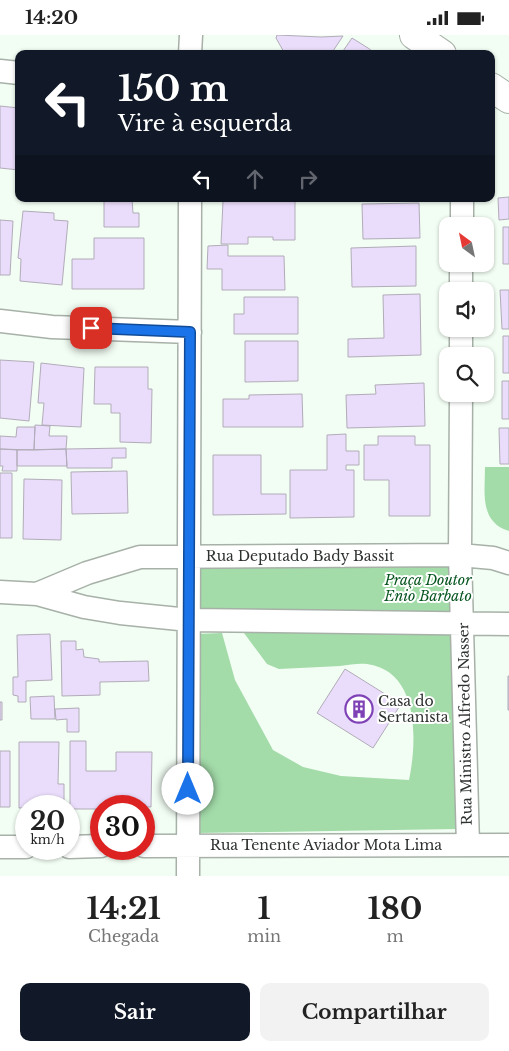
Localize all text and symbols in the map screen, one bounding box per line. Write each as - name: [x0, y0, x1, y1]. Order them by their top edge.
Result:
- text: 14:20: [25, 6, 78, 29]
- text: 150 m: [118, 67, 229, 110]
- icon: left: [35, 70, 100, 135]
- text: Vire à esquerda: [118, 110, 292, 137]
- icon: left: [188, 165, 216, 193]
- icon: ahead: [241, 165, 269, 193]
- icon: right: [294, 165, 322, 193]
- north arrow: [439, 217, 494, 273]
- map controls: [439, 217, 494, 402]
- button: sound: [439, 282, 494, 337]
- pin: [70, 307, 112, 349]
- icon: arrive: [77, 314, 105, 342]
- button: search: [439, 347, 494, 402]
- street label: Rua Deputado Bady Bassit: [206, 547, 395, 565]
- park label: Praça Doutor Enio Barbato: [383, 571, 472, 605]
- street label: Rua Ministro Alfredo Nasser: [454, 622, 476, 826]
- place label: Casa do Sertanista: [378, 692, 449, 726]
- building icon: Casa do Sertanista: [344, 694, 374, 724]
- position arrow: [161, 762, 213, 814]
- speed limit sign: 30: [90, 795, 155, 860]
- text: 20: [30, 806, 65, 837]
- text: km/h: [30, 832, 65, 847]
- street label: Rua Tenente Aviador Mota Lima: [210, 836, 442, 854]
- text: 14:21: [87, 890, 161, 927]
- text: 1: [258, 890, 271, 927]
- text: 180: [368, 890, 422, 927]
- text: Chegada: [88, 926, 159, 946]
- text: min: [247, 926, 281, 946]
- text: m: [386, 926, 404, 946]
- button: Sair: [20, 983, 250, 1041]
- button: Compartilhar: [260, 983, 489, 1041]

